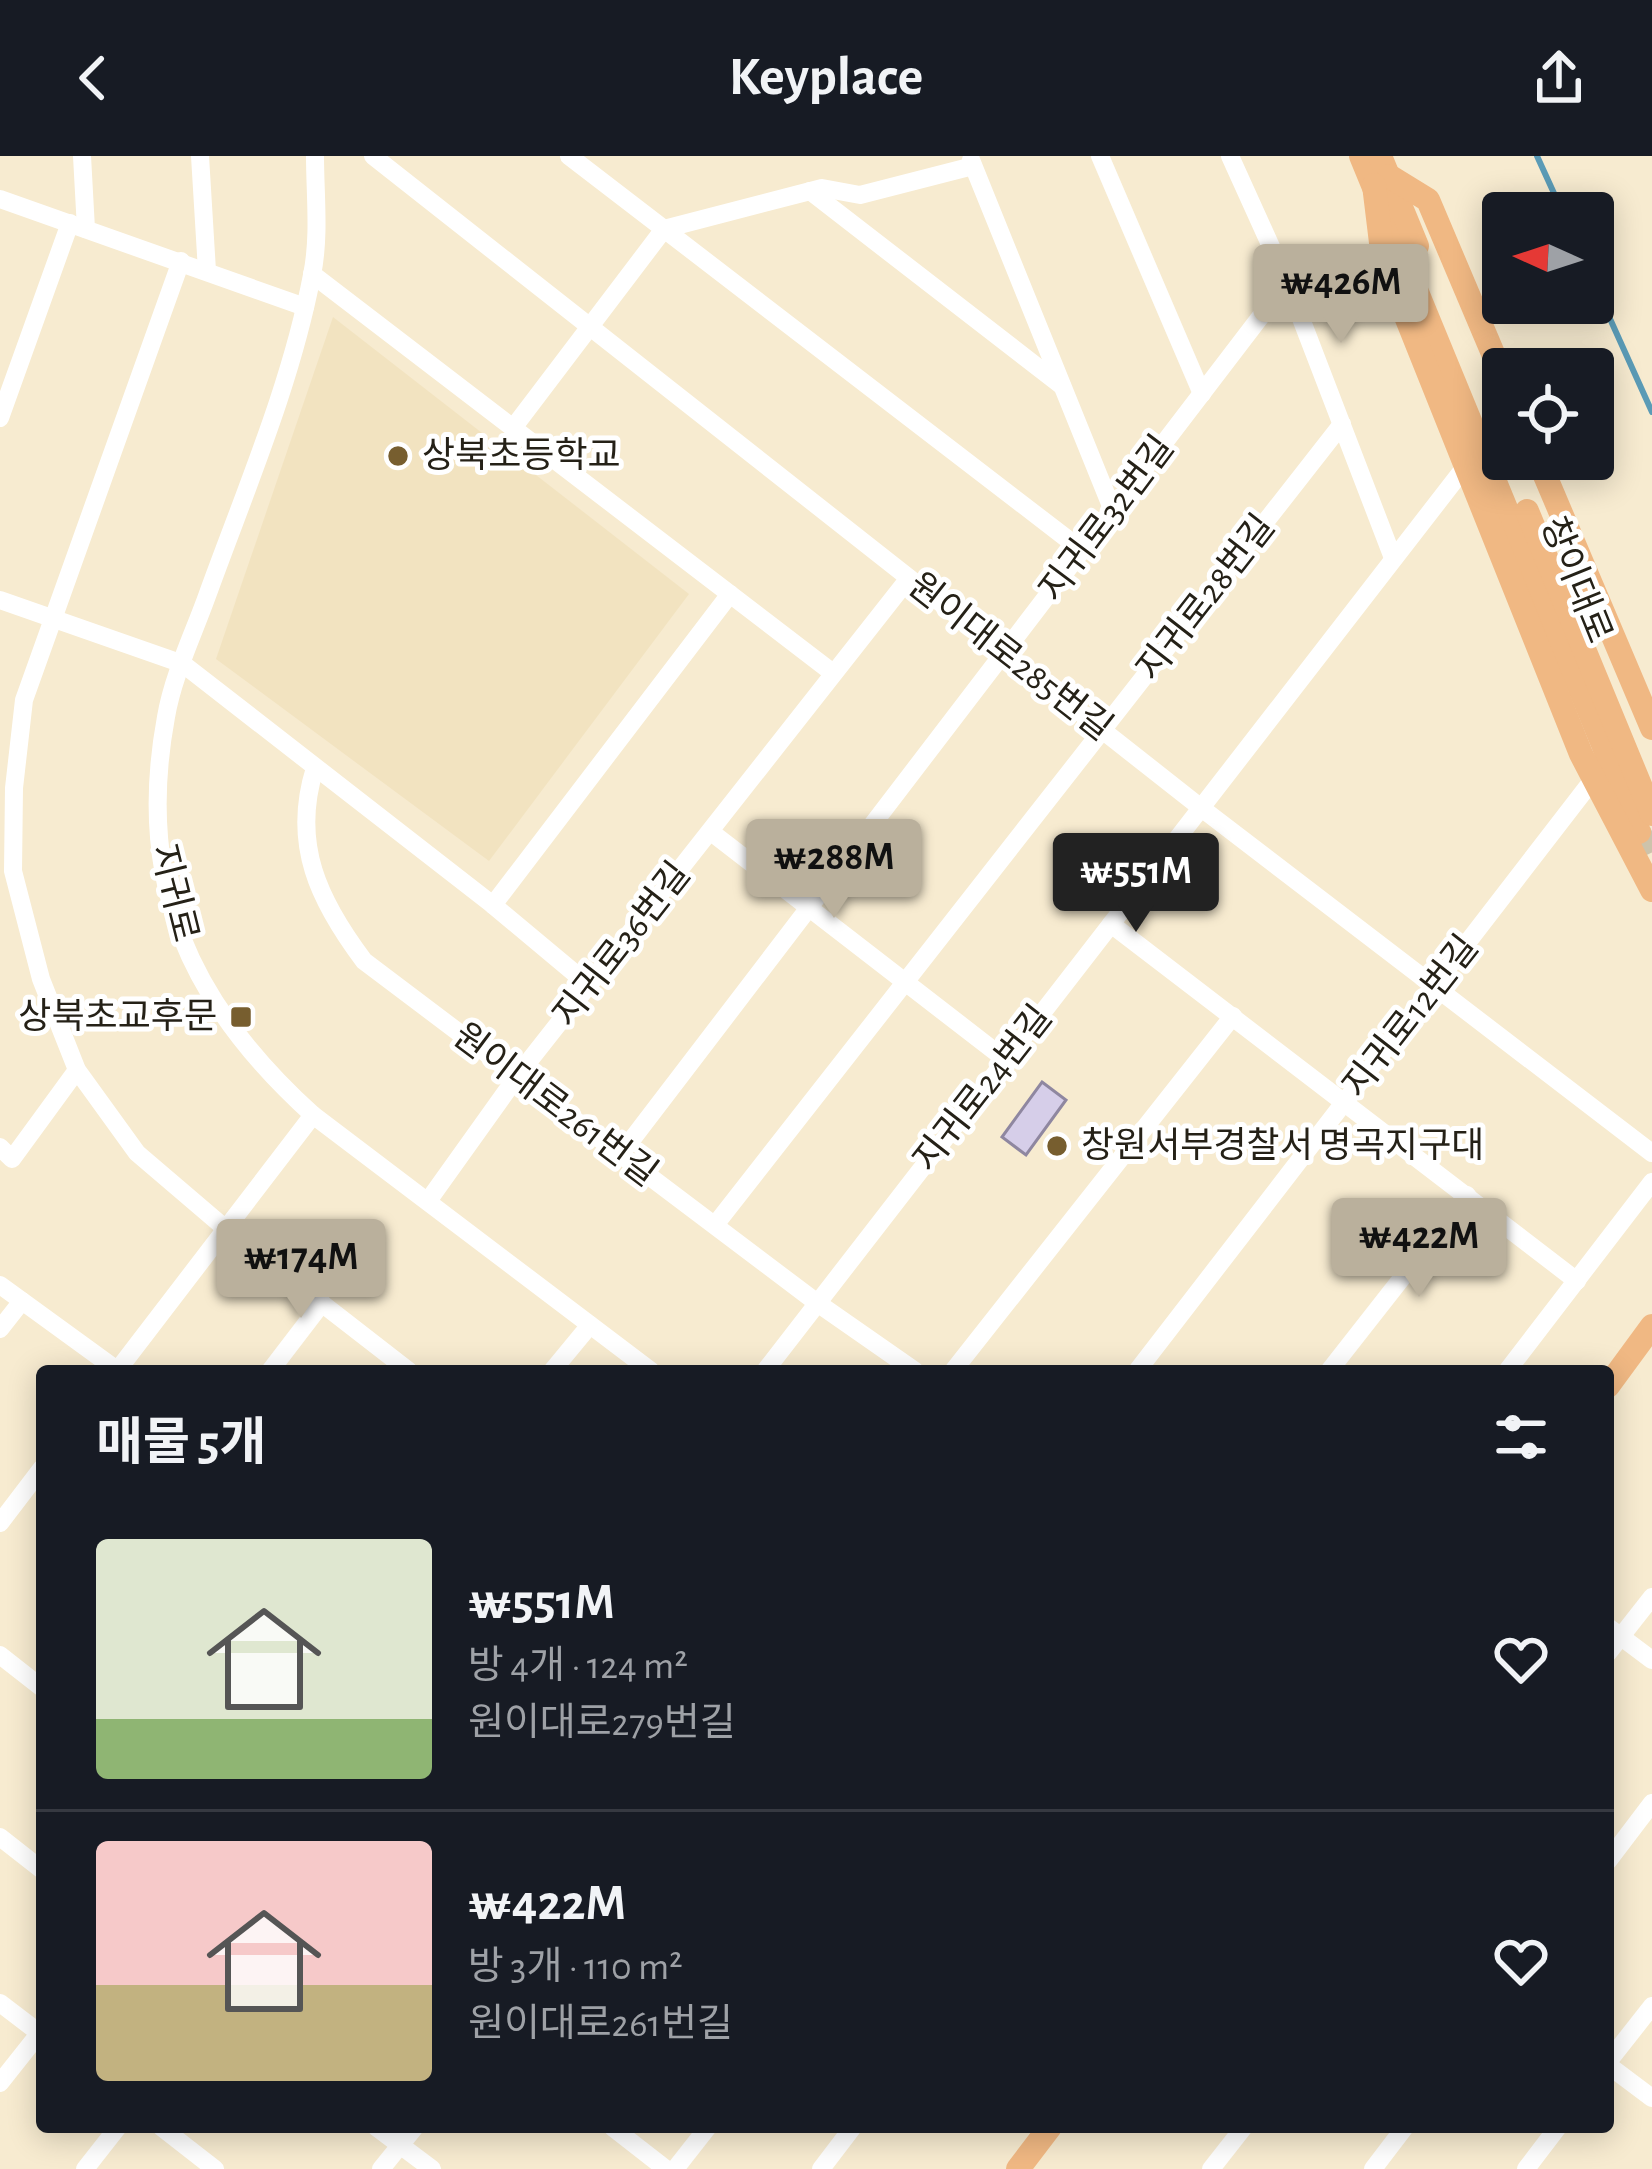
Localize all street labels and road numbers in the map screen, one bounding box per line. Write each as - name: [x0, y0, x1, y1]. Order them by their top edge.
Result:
- street label: 지귀로32번길: [1033, 429, 1181, 608]
- street label: 지귀로28번길: [1130, 508, 1281, 688]
- street label: 창이대로: [1534, 511, 1618, 648]
- street label: 원이대로285번길: [902, 566, 1119, 747]
- street label: 지귀로: [145, 840, 204, 946]
- street label: 지귀로36번길: [546, 856, 697, 1034]
- street label: 지귀로12번길: [1336, 929, 1485, 1105]
- street label: 지귀로24번길: [907, 999, 1059, 1179]
- street label: 원이대로261번길: [447, 1016, 664, 1193]

